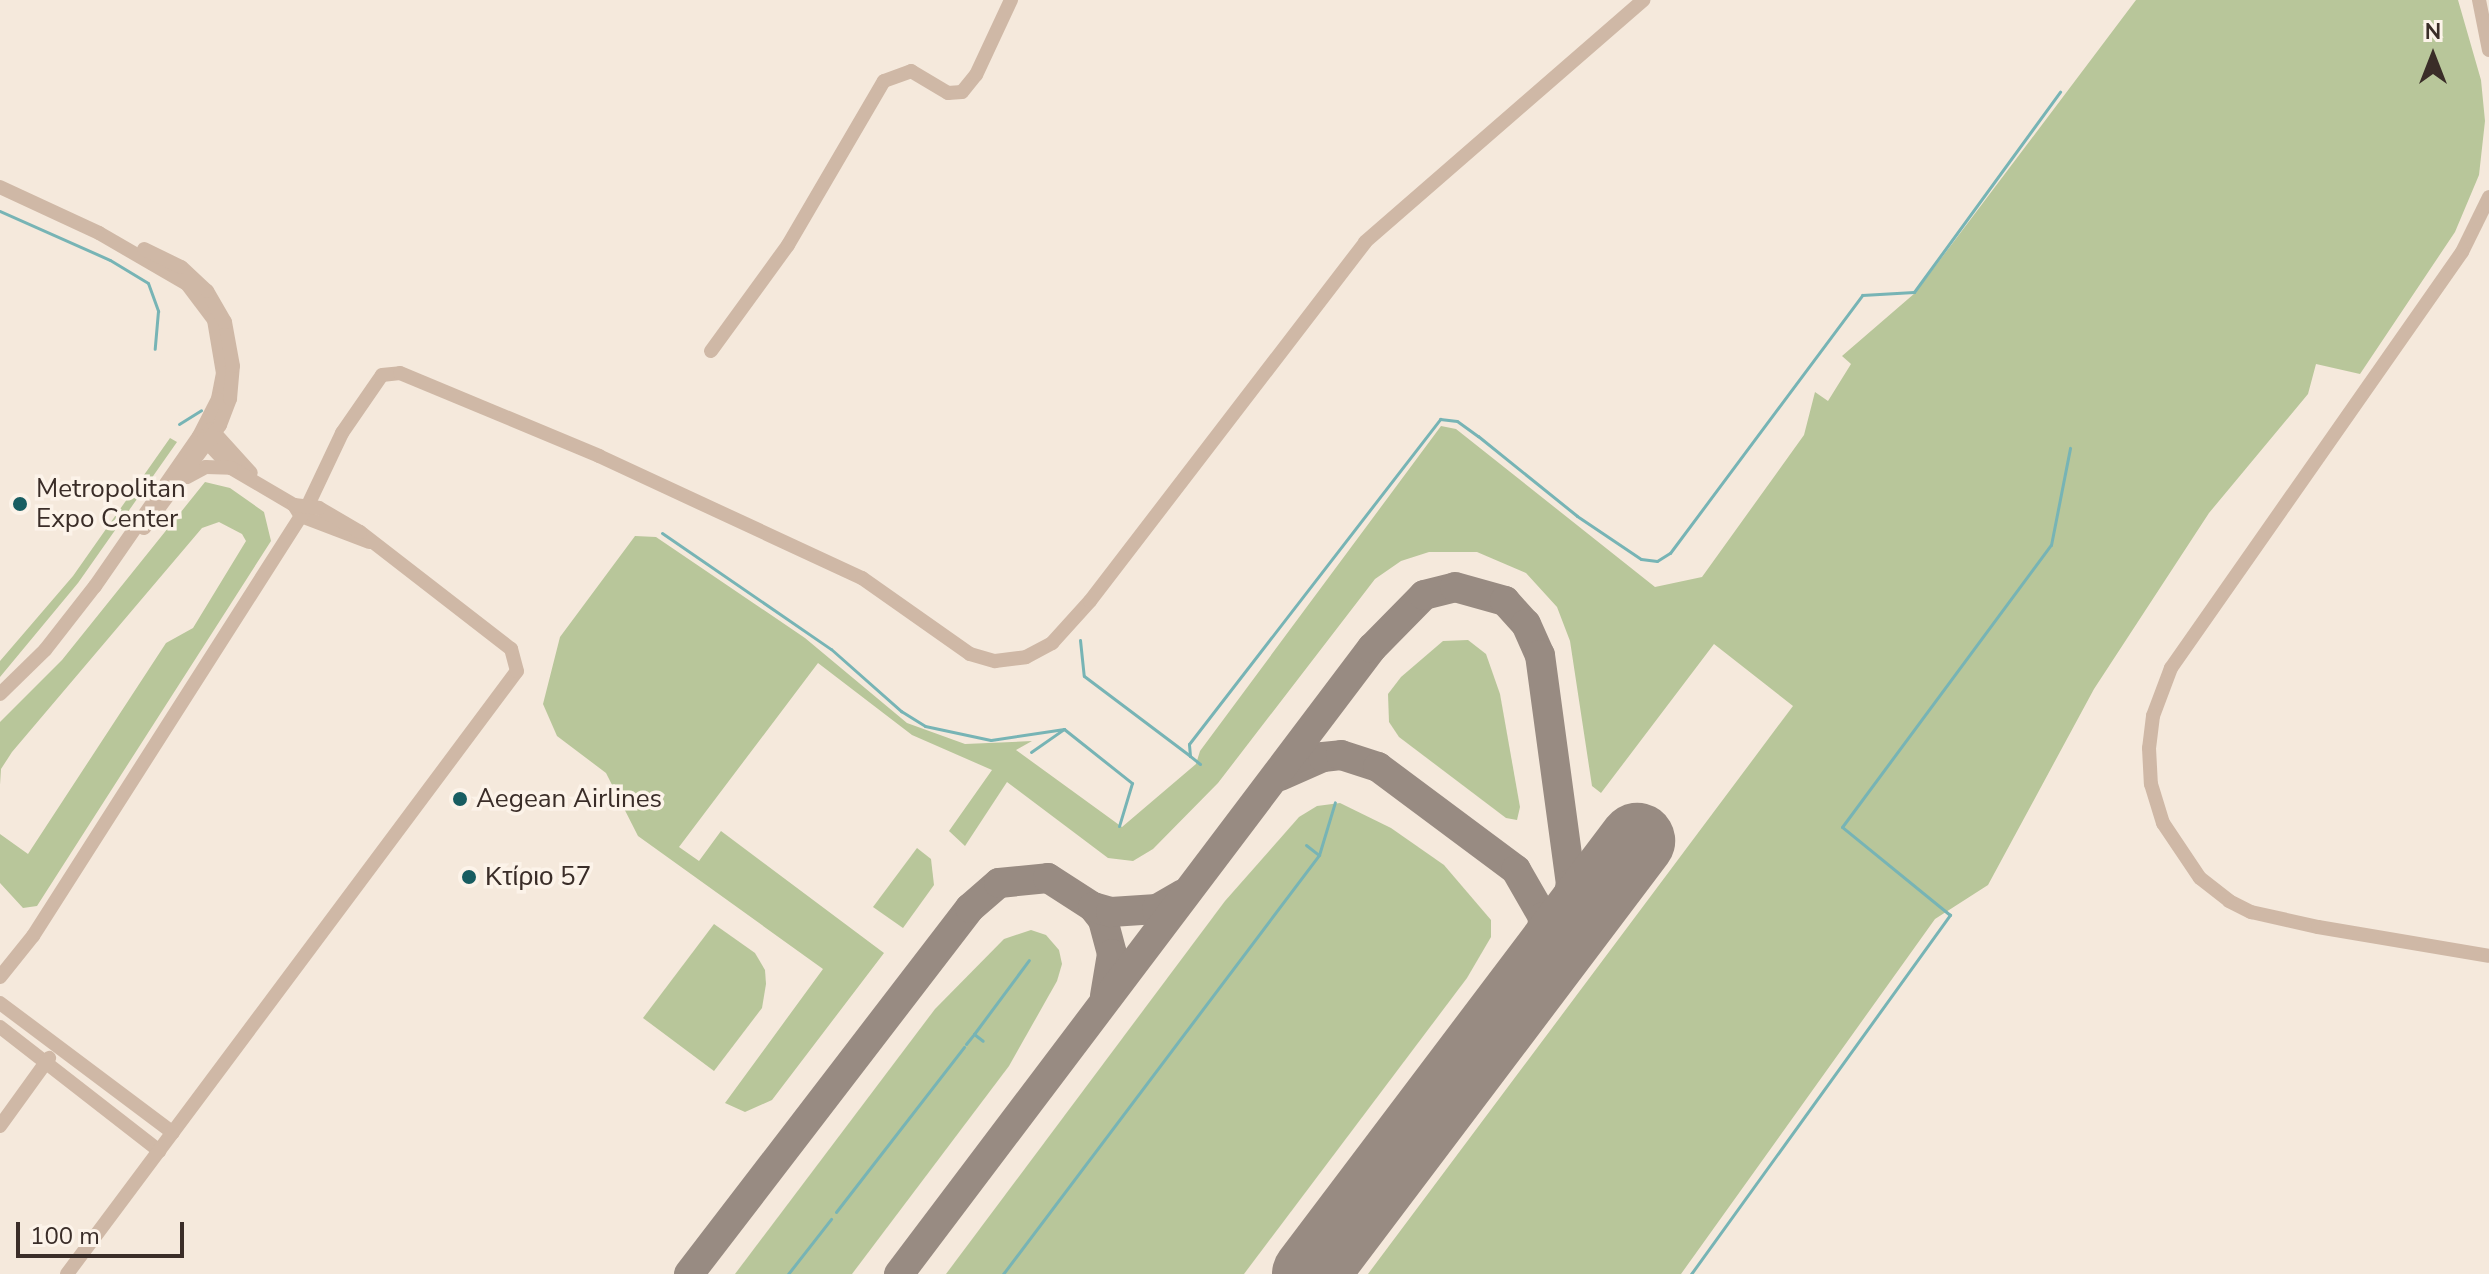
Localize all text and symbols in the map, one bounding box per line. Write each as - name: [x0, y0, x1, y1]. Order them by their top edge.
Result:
- north arrow: [2393, 16, 2473, 96]
- text: N: [2425, 17, 2441, 47]
- place label: Metropolitan Expo Center: [36, 473, 186, 534]
- marker: Metropolitan Expo Center: [11, 495, 29, 513]
- place label: Aegean Airlines: [476, 783, 662, 815]
- marker: Aegean Airlines: [451, 790, 469, 808]
- place label: Κτίριο 57: [485, 861, 591, 893]
- marker: Κτίριο 57: [460, 868, 478, 886]
- scale bar: [20, 1206, 188, 1256]
- text: 100 m: [30, 1220, 100, 1252]

